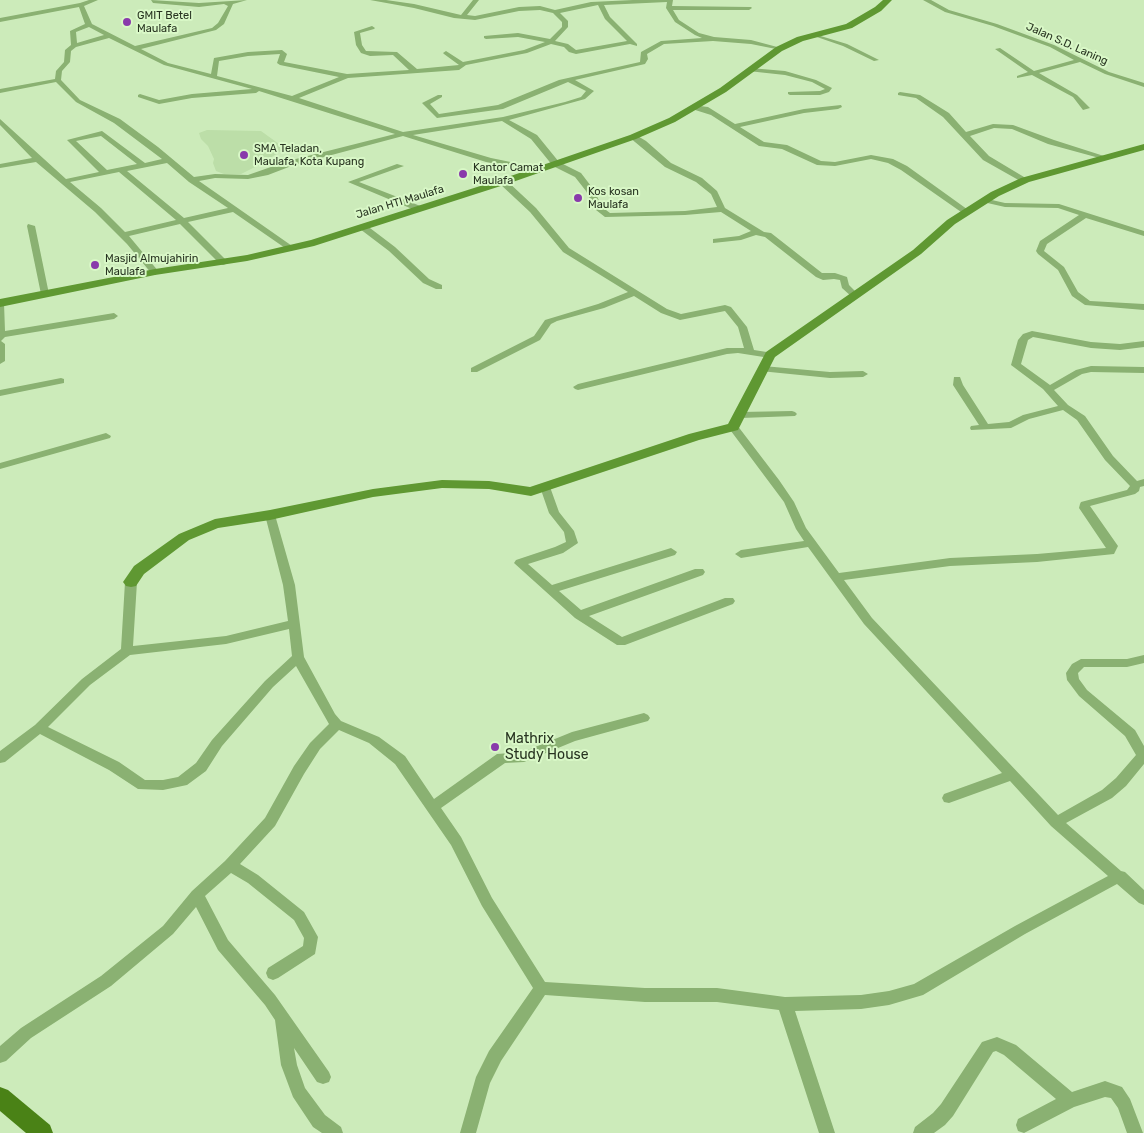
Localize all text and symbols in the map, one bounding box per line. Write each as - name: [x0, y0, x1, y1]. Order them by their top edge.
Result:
- place label: GMIT Betel Maulafa: [137, 9, 192, 35]
- marker: GMIT Betel Maulafa: [121, 16, 133, 28]
- street label: Jalan S.D. Laning: [1024, 20, 1110, 68]
- place label: SMA Teladan, Maulafa, Kota Kupang: [254, 142, 364, 168]
- marker: SMA Teladan, Maulafa, Kota Kupang: [238, 149, 250, 161]
- place label: Kantor Camat Maulafa: [473, 161, 543, 187]
- marker: Kantor Camat Maulafa: [457, 168, 469, 180]
- street label: Jalan HTI Maulafa: [354, 182, 446, 222]
- place label: Kos kosan Maulafa: [588, 185, 639, 211]
- marker: Kos kosan Maulafa: [572, 192, 584, 204]
- place label: Masjid Almujahirin Maulafa: [105, 252, 198, 278]
- marker: Masjid Almujahirin Maulafa: [89, 259, 101, 271]
- place label: Mathrix Study House: [505, 731, 589, 764]
- marker: Mathrix Study House: [489, 741, 501, 753]

